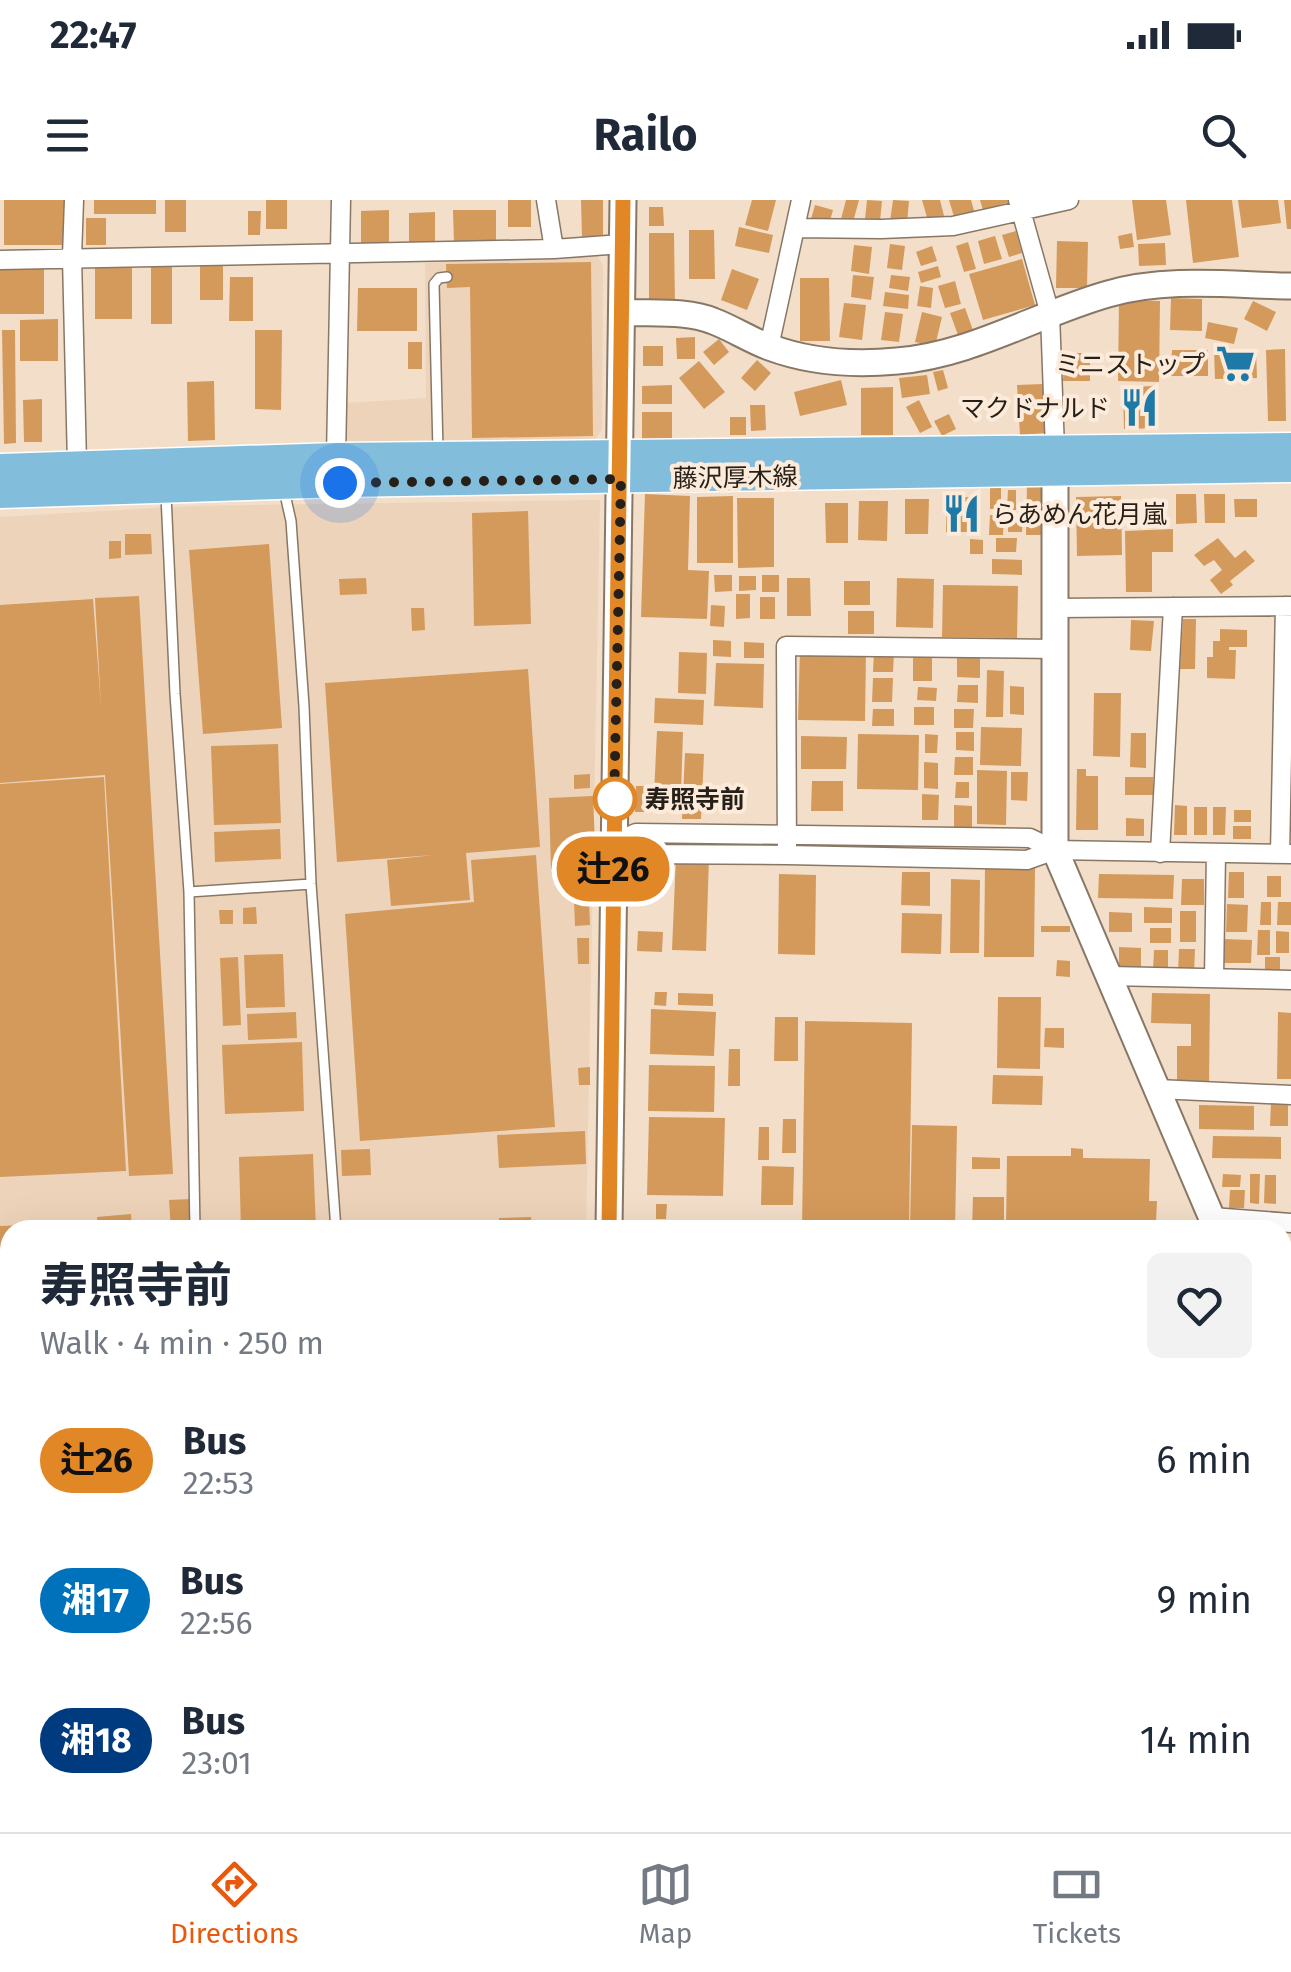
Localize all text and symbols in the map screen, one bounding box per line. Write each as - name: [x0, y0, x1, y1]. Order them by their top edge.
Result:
- text: 22:47: [50, 12, 136, 58]
- icon: menu: [40, 108, 95, 163]
- text: Railo: [593, 108, 698, 162]
- icon: search: [1196, 108, 1251, 163]
- supermarket icon: ミニストップ: [1214, 343, 1256, 385]
- place label: ミニストップ: [1055, 350, 1205, 380]
- restaurant icon: マクドナルド: [1119, 387, 1161, 429]
- place label: マクドナルド: [960, 394, 1110, 424]
- your location: [315, 458, 365, 508]
- street label: 藤沢厚木線: [672, 462, 798, 494]
- restaurant icon: らあめん花月嵐: [941, 493, 983, 535]
- place label: らあめん花月嵐: [992, 500, 1167, 530]
- marker: 寿照寺前: [594, 778, 636, 820]
- place label: 寿照寺前: [645, 785, 745, 815]
- line badge: 辻26: [556, 836, 670, 902]
- text: 辻26: [577, 848, 649, 890]
- button: heart: [1147, 1253, 1252, 1358]
- text: 寿照寺前: [40, 1257, 232, 1315]
- text: Walk · 4 min · 250 m: [40, 1324, 324, 1362]
- text: Bus: [183, 1418, 246, 1464]
- text: 6 min: [1156, 1437, 1252, 1483]
- text: 辻26: [60, 1439, 133, 1481]
- text: 22:53: [183, 1464, 254, 1502]
- text: Bus: [180, 1558, 244, 1604]
- text: 9 min: [1156, 1577, 1252, 1623]
- text: 湘17: [61, 1579, 129, 1621]
- text: 22:56: [180, 1604, 253, 1642]
- text: Bus: [182, 1698, 245, 1744]
- text: 14 min: [1140, 1717, 1252, 1763]
- text: 湘18: [60, 1719, 132, 1761]
- text: 23:01: [182, 1744, 252, 1782]
- tab: Directions: [170, 1857, 298, 1950]
- tab: Map: [638, 1857, 693, 1950]
- tab: Tickets: [1033, 1857, 1121, 1950]

